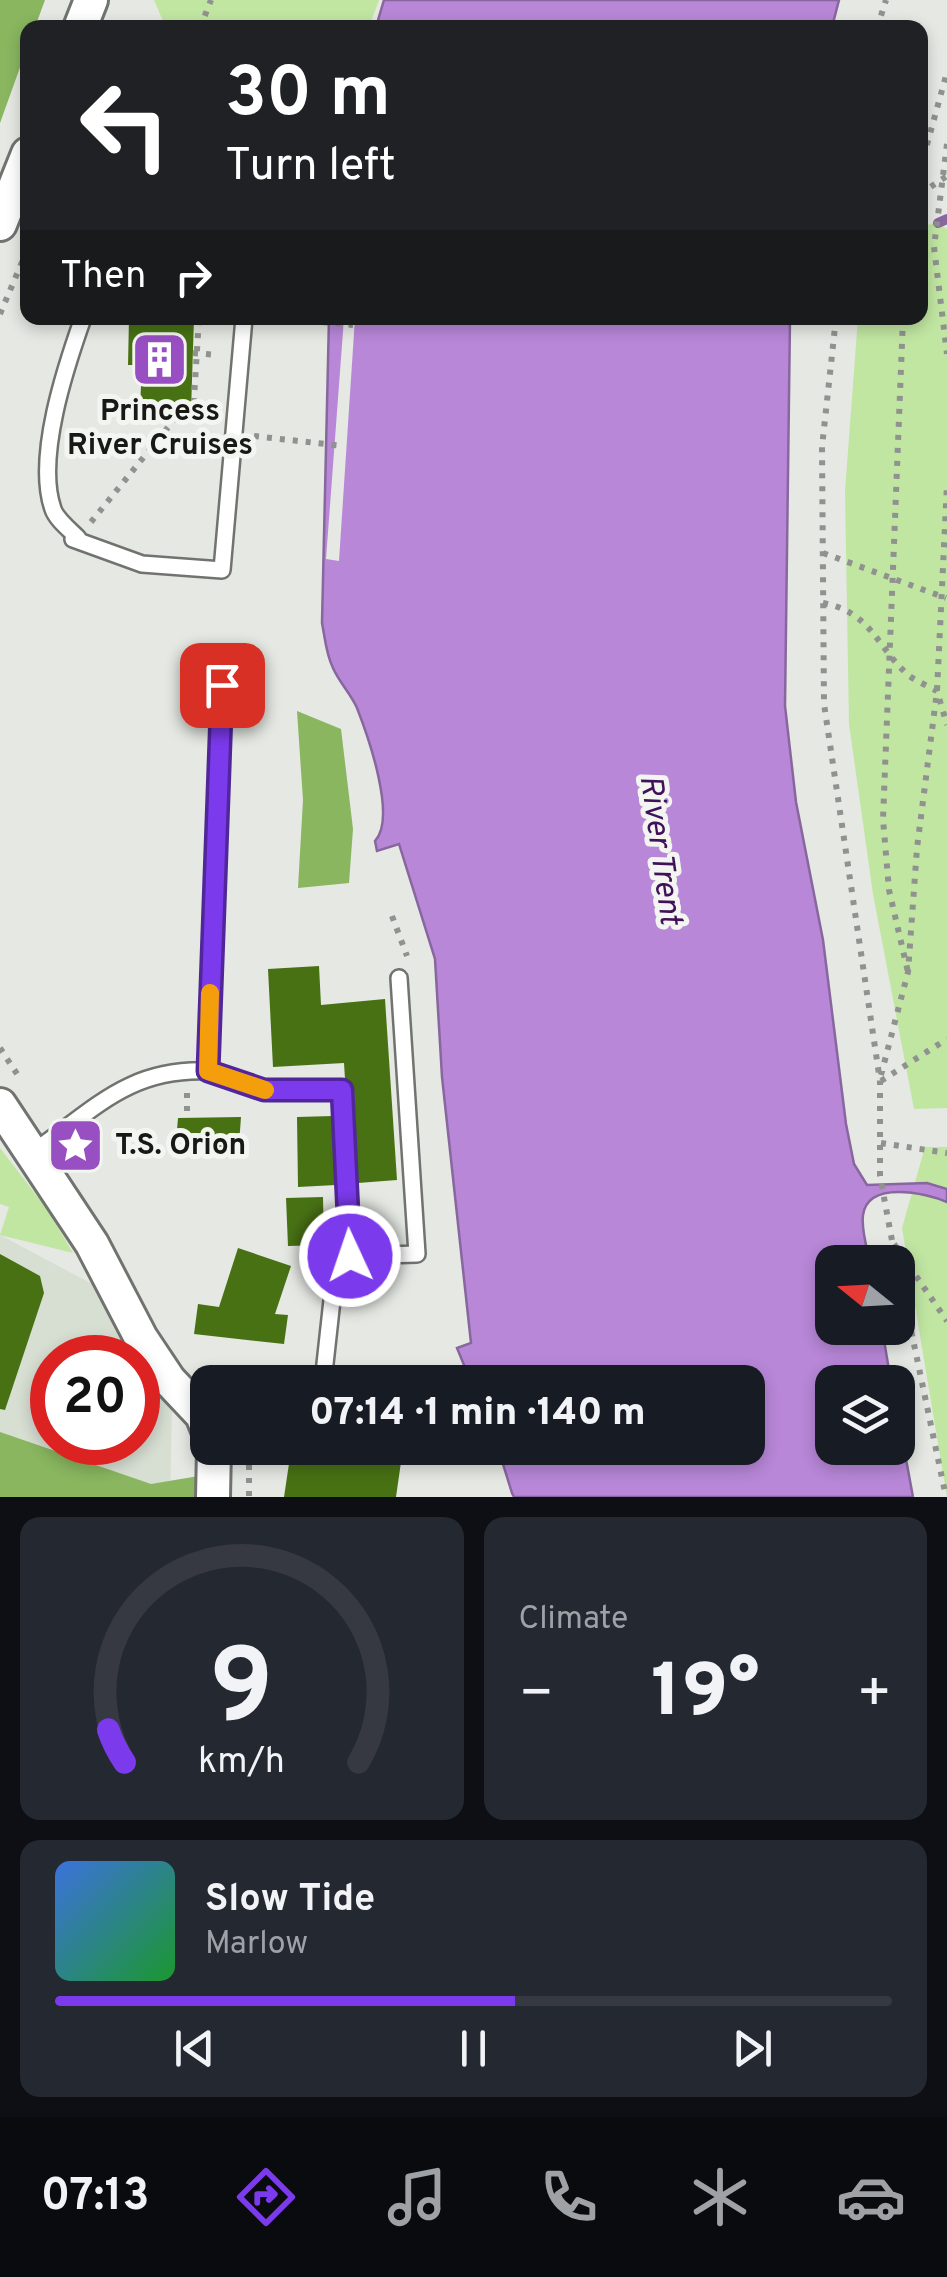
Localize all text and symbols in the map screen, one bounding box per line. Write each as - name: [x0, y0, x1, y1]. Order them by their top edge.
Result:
- text: 30 m: [225, 52, 391, 141]
- icon: left: [60, 60, 190, 190]
- text: Turn left: [225, 139, 396, 196]
- icon: right: [166, 250, 221, 305]
- text: Then: [60, 253, 146, 302]
- building icon: Princess River Cruises: [130, 329, 190, 389]
- place label: Princess River Cruises: [67, 394, 253, 465]
- pin: [180, 643, 265, 728]
- icon: arrive: [195, 658, 250, 713]
- water label: River Trent: [629, 773, 690, 929]
- place icon: T.S. Orion: [46, 1116, 106, 1176]
- place label: T.S. Orion: [115, 1128, 246, 1165]
- position arrow: [298, 1204, 402, 1308]
- north arrow: [815, 1245, 915, 1345]
- map controls: [815, 1245, 915, 1465]
- speed limit sign: 20: [30, 1335, 160, 1465]
- button: layers: [815, 1365, 915, 1465]
- text: 07:14 · 1 min · 140 m: [309, 1390, 646, 1439]
- text: Climate: [519, 1600, 628, 1640]
- text: 9: [210, 1628, 274, 1760]
- text: 19°: [651, 1648, 760, 1743]
- text: −: [519, 1661, 554, 1731]
- text: +: [857, 1661, 892, 1731]
- text: km/h: [198, 1740, 285, 1786]
- text: Slow Tide: [205, 1876, 375, 1925]
- text: Marlow: [205, 1925, 308, 1965]
- icon: previous: [167, 2021, 222, 2076]
- icon: pause: [446, 2021, 501, 2076]
- icon: next: [725, 2021, 780, 2076]
- icon: directions: [231, 2162, 301, 2232]
- icon: music: [382, 2162, 452, 2232]
- icon: phone: [534, 2162, 604, 2232]
- icon: climate: [685, 2162, 755, 2232]
- icon: car: [836, 2162, 906, 2232]
- text: 07:13: [41, 2169, 150, 2226]

